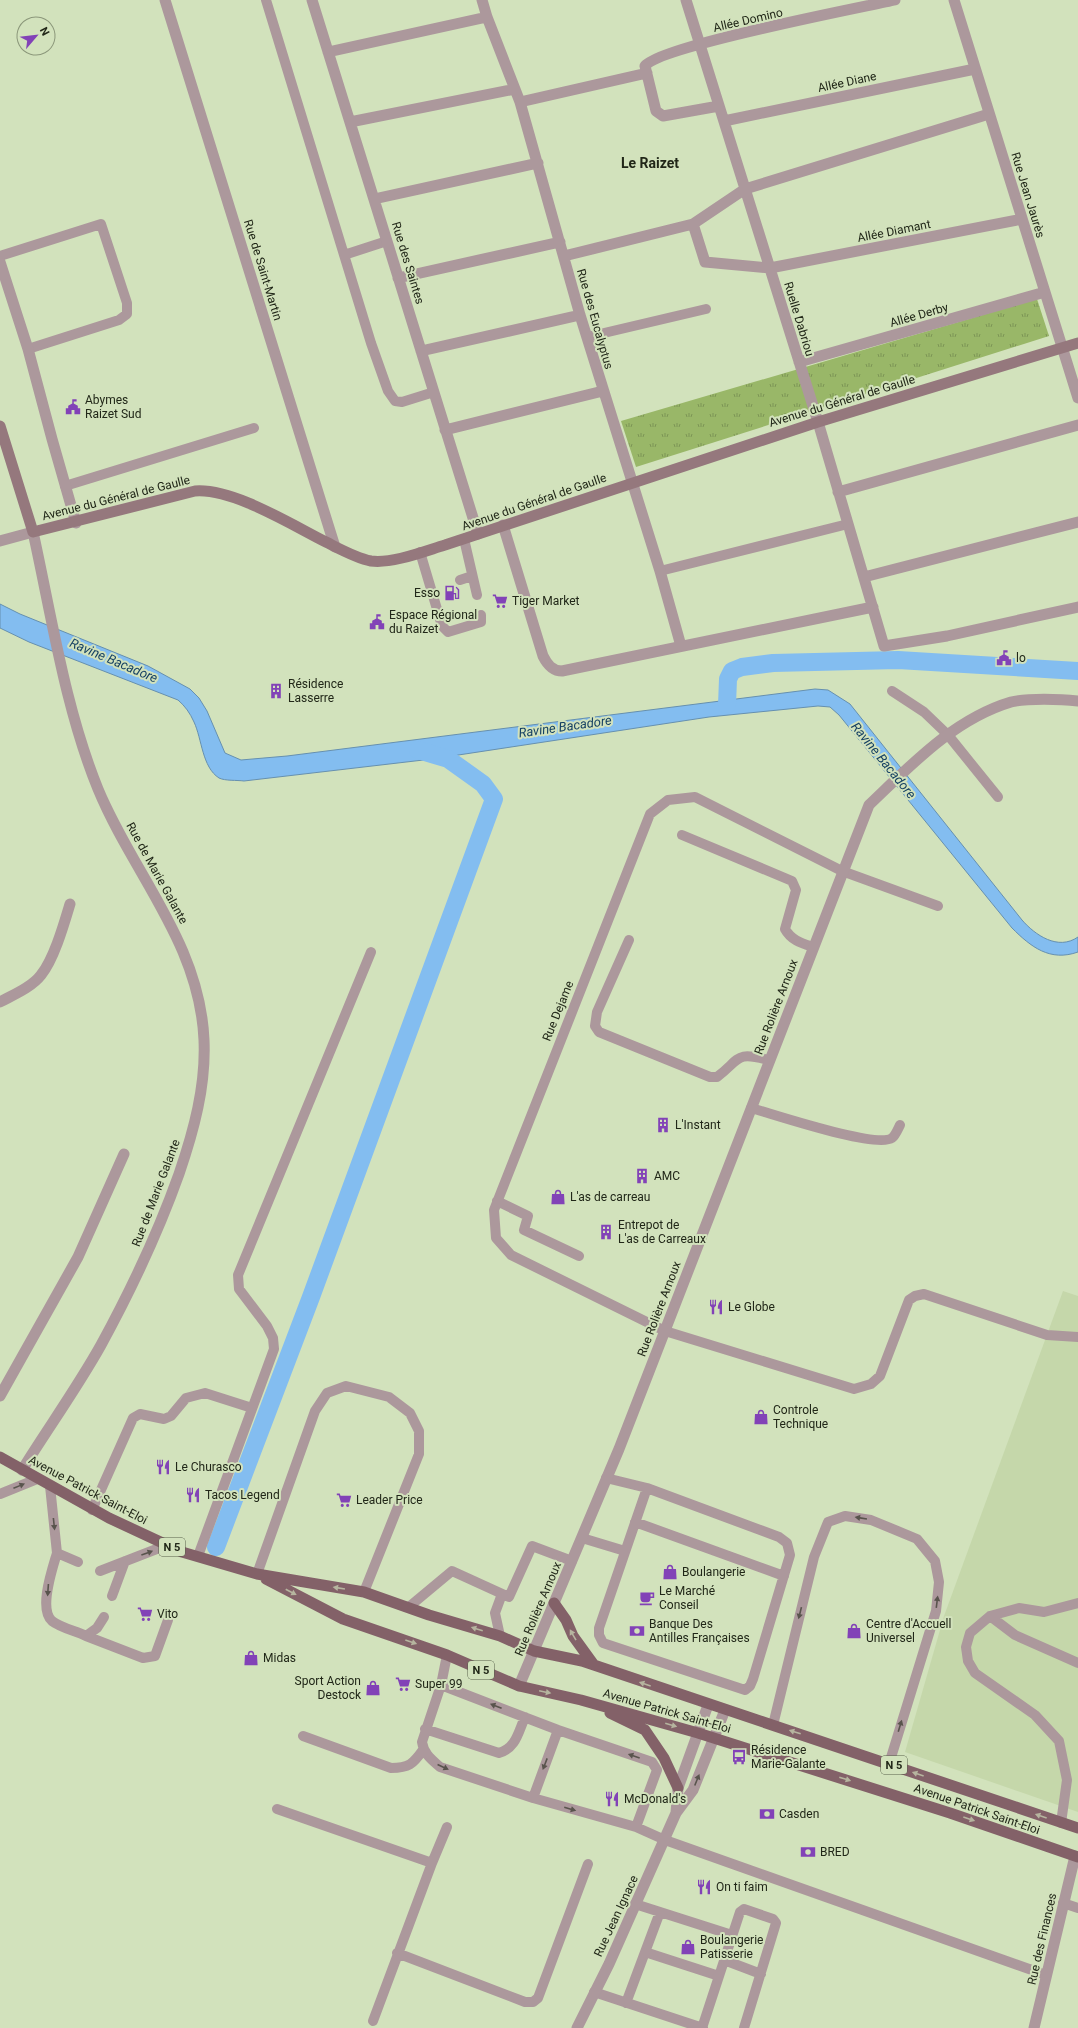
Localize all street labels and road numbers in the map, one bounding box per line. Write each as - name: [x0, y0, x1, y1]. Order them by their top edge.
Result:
- street label: Allée Domino: [712, 5, 784, 35]
- street label: Allée Diane: [816, 69, 878, 95]
- street label: Rue Jean Jaurès: [1008, 151, 1048, 239]
- street label: Allée Diamant: [856, 217, 932, 245]
- street label: Rue de Saint-Martin: [241, 218, 285, 322]
- street label: Rue des Saintes: [389, 220, 427, 306]
- street label: Rue des Eucalyptus: [574, 267, 616, 371]
- street label: Ruelle Dabriou: [781, 280, 817, 358]
- street label: Allée Derby: [888, 300, 950, 330]
- street label: Avenue du Général de Gaulle: [767, 372, 917, 430]
- street label: Avenue du Général de Gaulle: [460, 471, 608, 533]
- street label: Avenue du Général de Gaulle: [41, 473, 191, 523]
- street label: Rue de Marie Galante: [123, 820, 191, 926]
- street label: Rue Rolière Arnoux: [751, 957, 801, 1057]
- street label: Rue Dejame: [540, 979, 576, 1043]
- street label: Rue de Marie Galante: [129, 1137, 183, 1249]
- street label: Rue Rolière Arnoux: [634, 1259, 684, 1359]
- street label: Avenue Patrick Saint-Eloi: [26, 1453, 150, 1527]
- road number: N 5: [159, 1538, 185, 1556]
- street label: Rue Rolière Arnoux: [512, 1560, 564, 1658]
- road number: N 5: [468, 1661, 494, 1679]
- street label: Avenue Patrick Saint-Eloi: [601, 1686, 733, 1736]
- road number: N 5: [881, 1756, 907, 1774]
- street label: Avenue Patrick Saint-Eloi: [912, 1781, 1042, 1837]
- street label: Rue Jean Ignace: [591, 1873, 641, 1959]
- street label: Rue des Finances: [1025, 1892, 1059, 1986]

